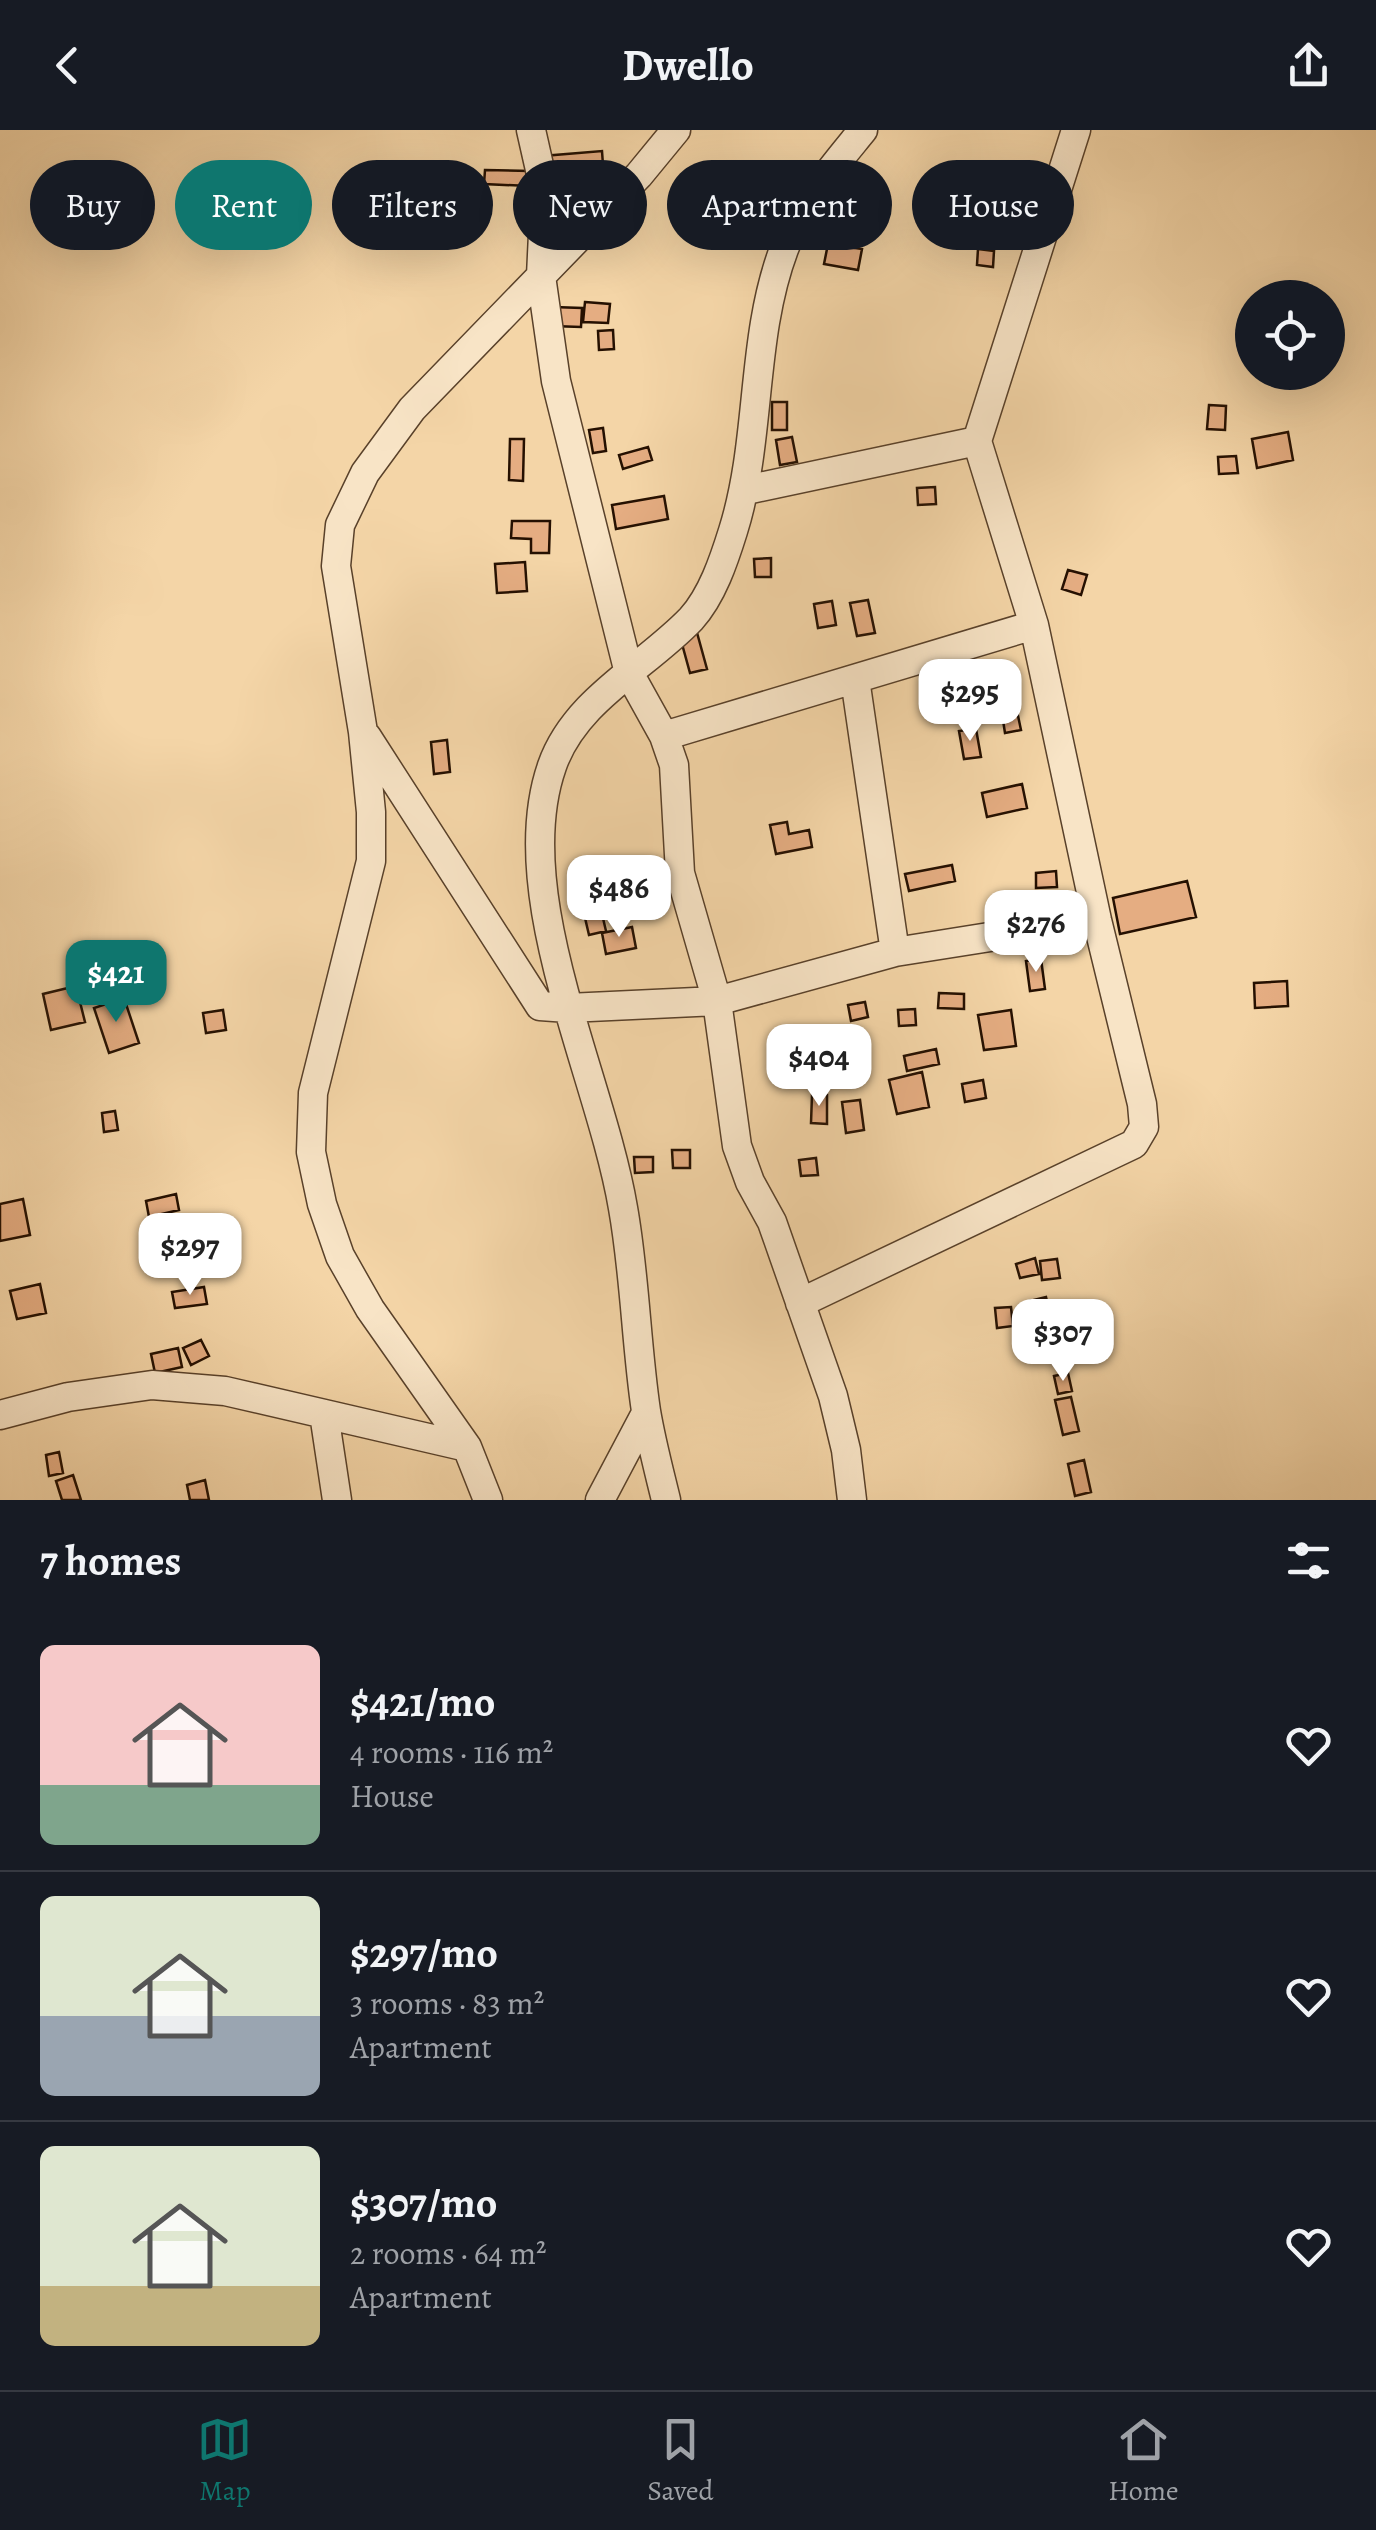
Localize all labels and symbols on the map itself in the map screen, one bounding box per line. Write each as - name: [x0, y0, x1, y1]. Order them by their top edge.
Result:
- pin: $295: [911, 659, 1029, 744]
- pin: $486: [560, 855, 678, 940]
- pin: $276: [977, 890, 1095, 975]
- pin: $421: [57, 940, 175, 1025]
- pin: $404: [760, 1024, 878, 1109]
- pin: $297: [131, 1213, 249, 1298]
- pin: $307: [1004, 1299, 1122, 1384]

